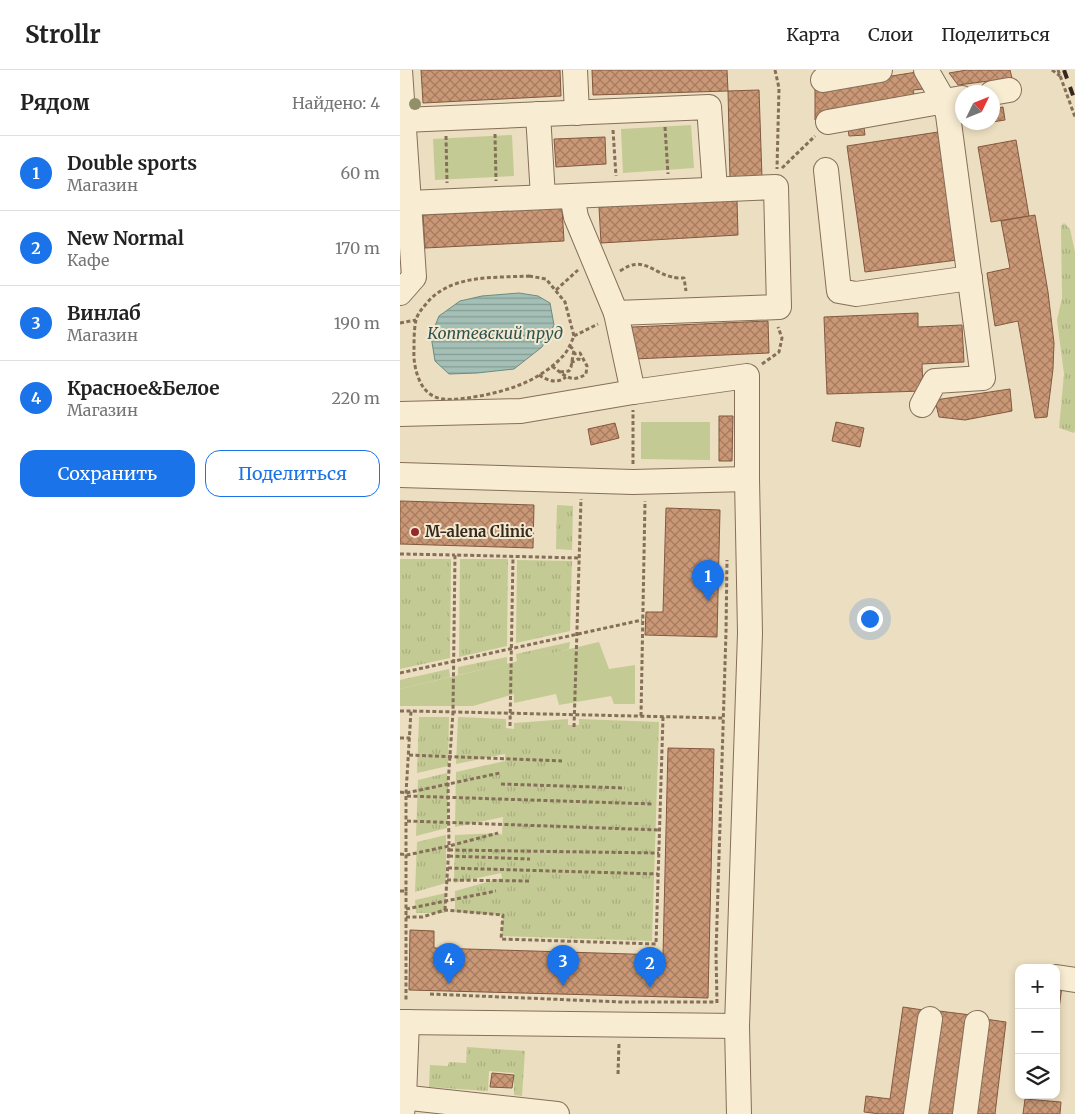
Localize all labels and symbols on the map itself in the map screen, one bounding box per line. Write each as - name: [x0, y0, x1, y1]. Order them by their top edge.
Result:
- north arrow: [955, 85, 1000, 130]
- water label: Коптевский пруд: [427, 323, 563, 343]
- place label: M-alena Clinic: [425, 522, 533, 541]
- marker: M-alena Clinic: [409, 526, 421, 538]
- pin: 1: [692, 560, 724, 601]
- your location: [857, 606, 883, 632]
- pin: 4: [433, 943, 465, 984]
- pin: 3: [547, 945, 579, 986]
- pin: 2: [634, 947, 666, 988]

